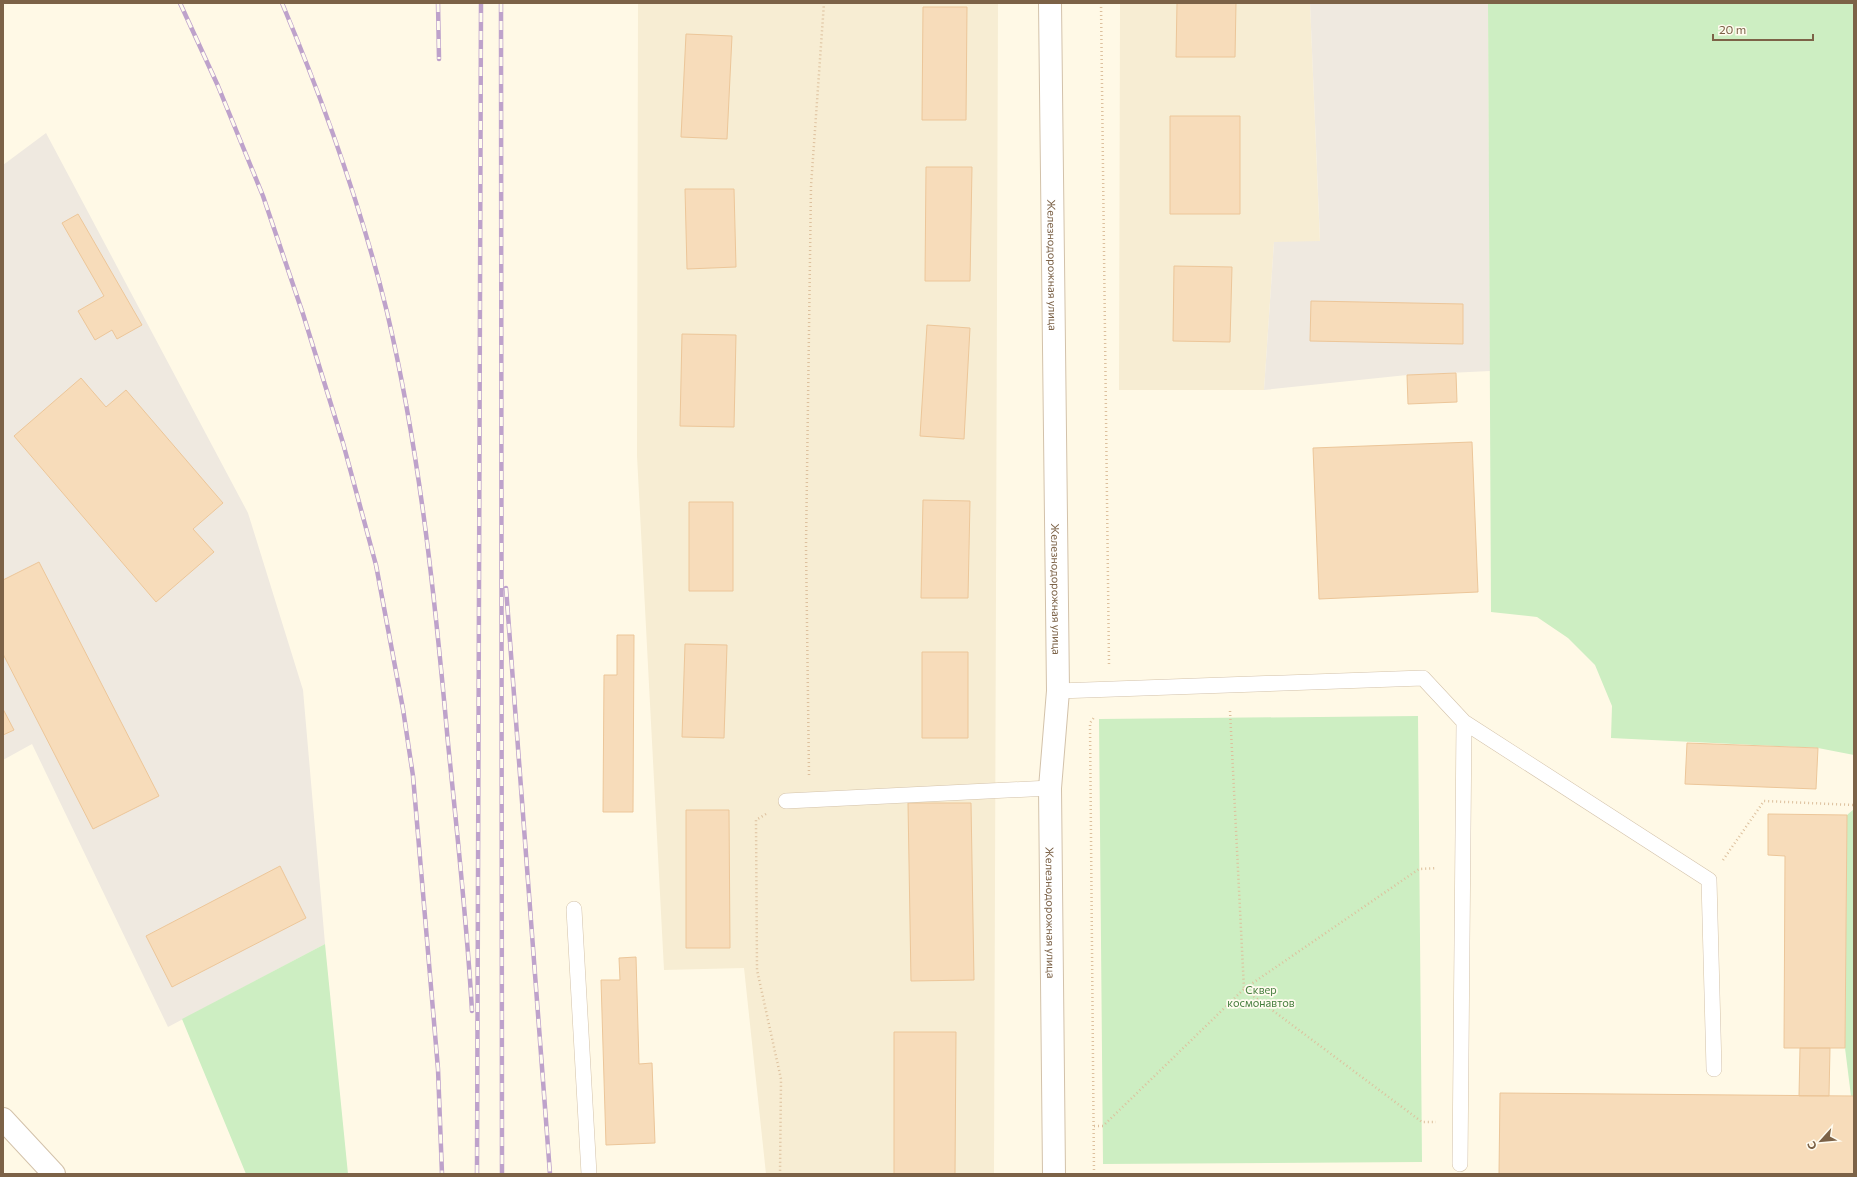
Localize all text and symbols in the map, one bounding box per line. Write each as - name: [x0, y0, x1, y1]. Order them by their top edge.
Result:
- scale bar: [1713, 16, 1813, 42]
- text: 20 m: [1719, 22, 1746, 36]
- street label: Железнодорожная улица: [1046, 199, 1060, 331]
- street label: Железнодорожная улица: [1050, 523, 1064, 655]
- street label: Железнодорожная улица: [1044, 847, 1058, 978]
- park label: Сквер космонавтов: [1227, 983, 1295, 1009]
- north arrow: [1801, 1121, 1841, 1161]
- text: С: [1804, 1139, 1819, 1152]

